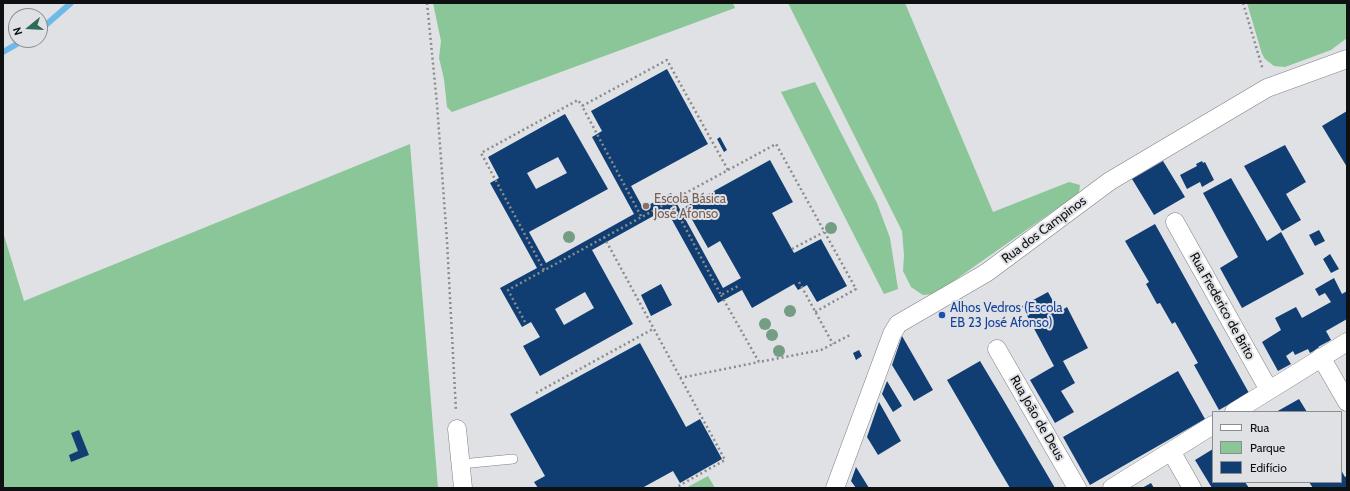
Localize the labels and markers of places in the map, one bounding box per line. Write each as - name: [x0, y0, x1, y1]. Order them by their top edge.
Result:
- place label: Escola Básica José Afonso: [654, 191, 726, 222]
- marker: Escola Básica José Afonso: [641, 201, 651, 211]
- place label: Alhos Vedros (Escola EB 23 José Afonso): [950, 300, 1063, 331]
- marker: Alhos Vedros (Escola EB 23 José Afonso): [937, 310, 947, 320]

